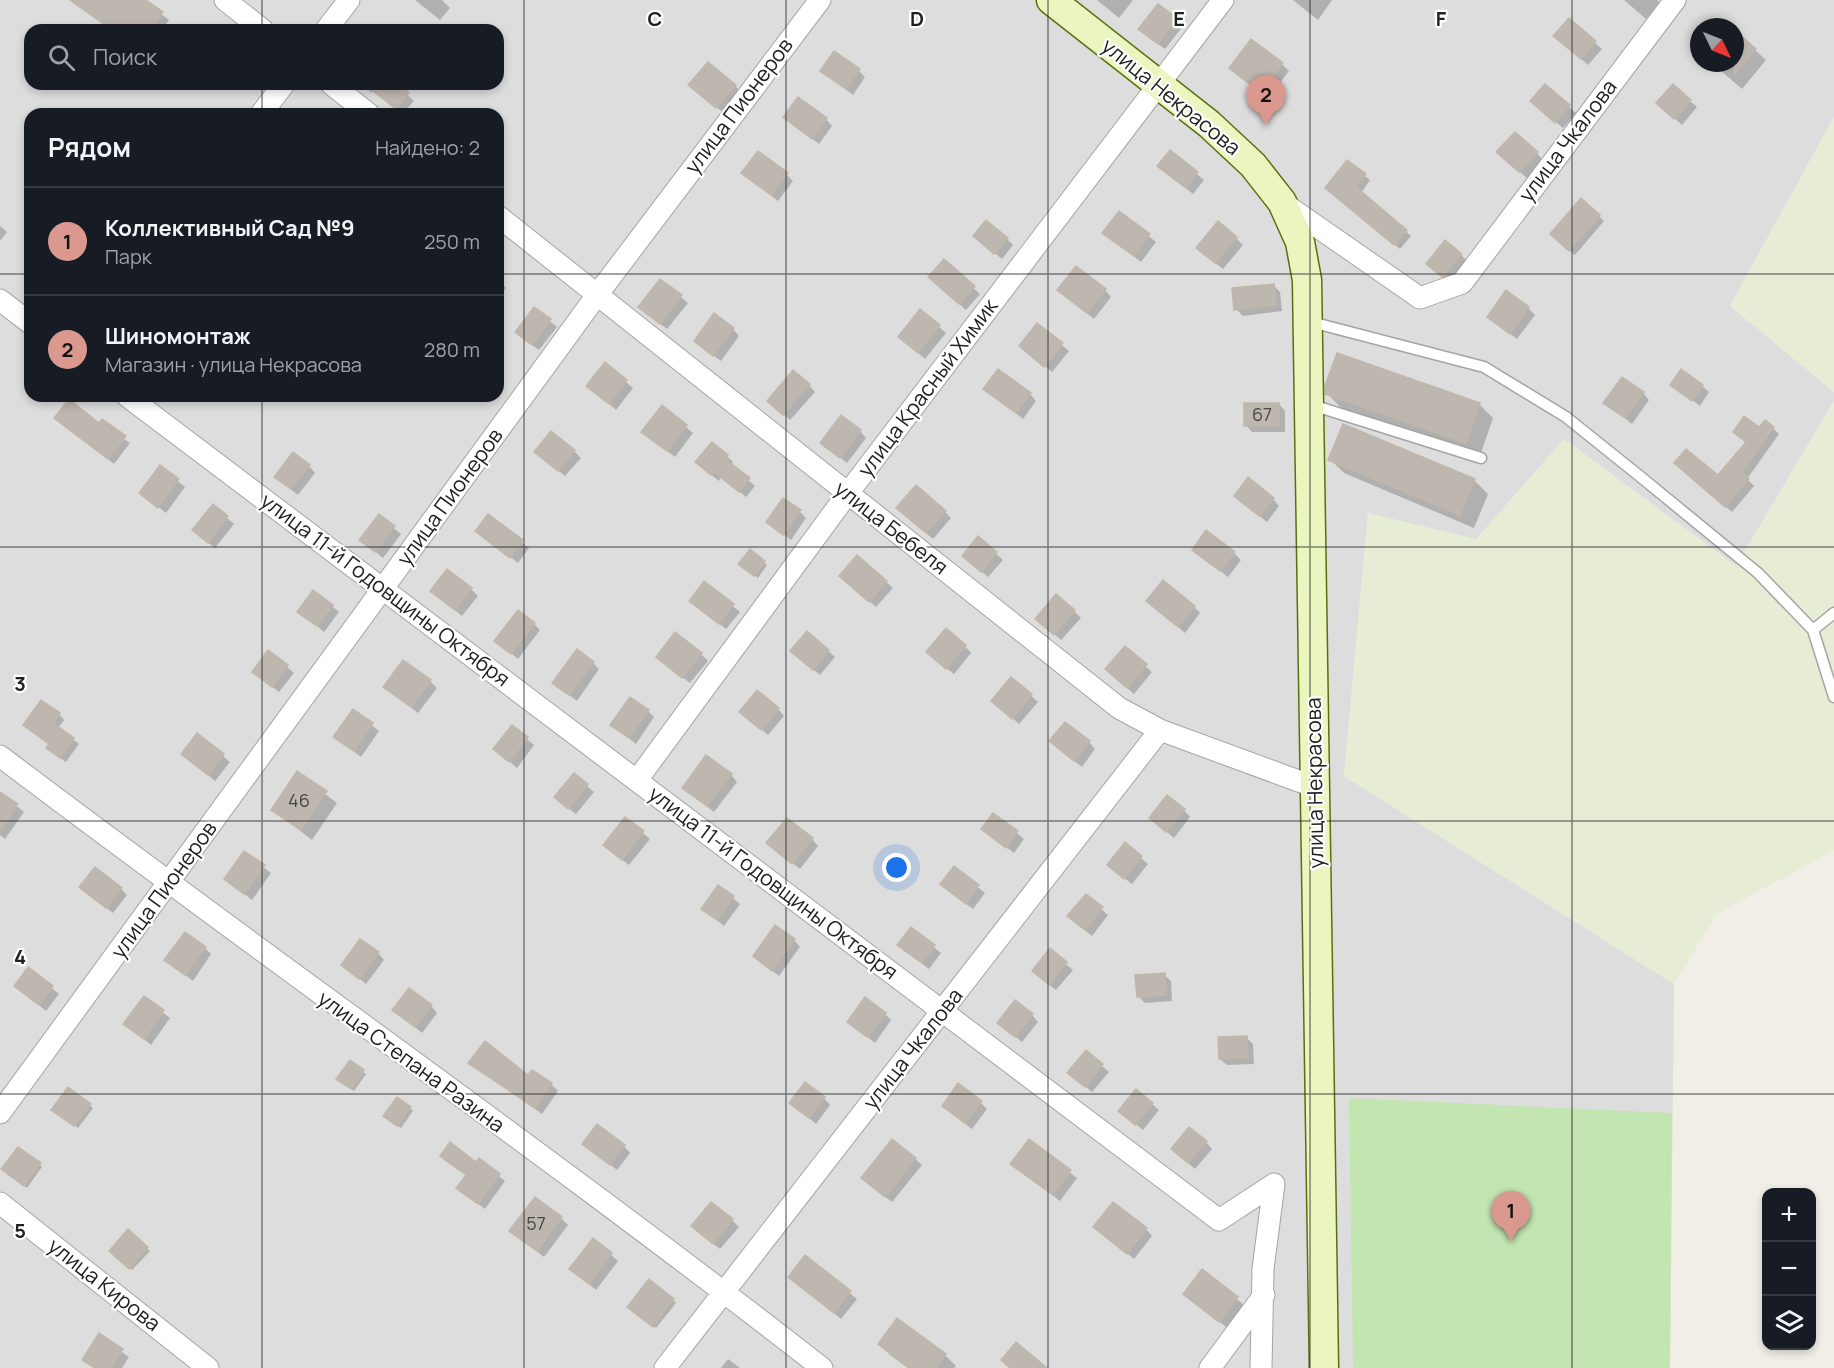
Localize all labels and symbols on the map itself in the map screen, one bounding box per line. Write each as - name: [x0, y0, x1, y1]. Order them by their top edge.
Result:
- text: C: [648, 5, 662, 32]
- text: D: [910, 5, 924, 32]
- text: E: [1173, 5, 1185, 32]
- text: F: [1436, 5, 1447, 32]
- north arrow: [1690, 18, 1744, 72]
- street label: улица Некрасова: [1096, 31, 1247, 161]
- street label: улица Пионеров: [678, 32, 798, 179]
- street label: улица Чкалова: [1512, 73, 1622, 207]
- pin: 2: [1246, 76, 1286, 125]
- street label: улица Красный Химик: [851, 292, 1004, 482]
- house number: 67: [1252, 402, 1272, 426]
- street label: улица Пионеров: [390, 422, 508, 571]
- street label: улица Бебеля: [829, 474, 954, 580]
- street label: улица 11-й Годовщины Октября: [255, 486, 516, 692]
- text: 3: [14, 670, 26, 697]
- street label: улица Некрасова: [1299, 697, 1329, 869]
- street label: улица 11-й Годовщины Октября: [643, 779, 904, 985]
- house number: 46: [288, 788, 310, 812]
- street label: улица Пионеров: [104, 815, 222, 964]
- your location: [882, 853, 911, 882]
- text: 4: [14, 943, 26, 970]
- street label: улица Чкалова: [856, 982, 968, 1115]
- street label: улица Степана Разина: [313, 984, 511, 1138]
- pin: 1: [1492, 1192, 1530, 1241]
- house number: 57: [526, 1211, 546, 1235]
- text: 5: [14, 1217, 26, 1244]
- street label: улица Кирова: [43, 1231, 167, 1337]

